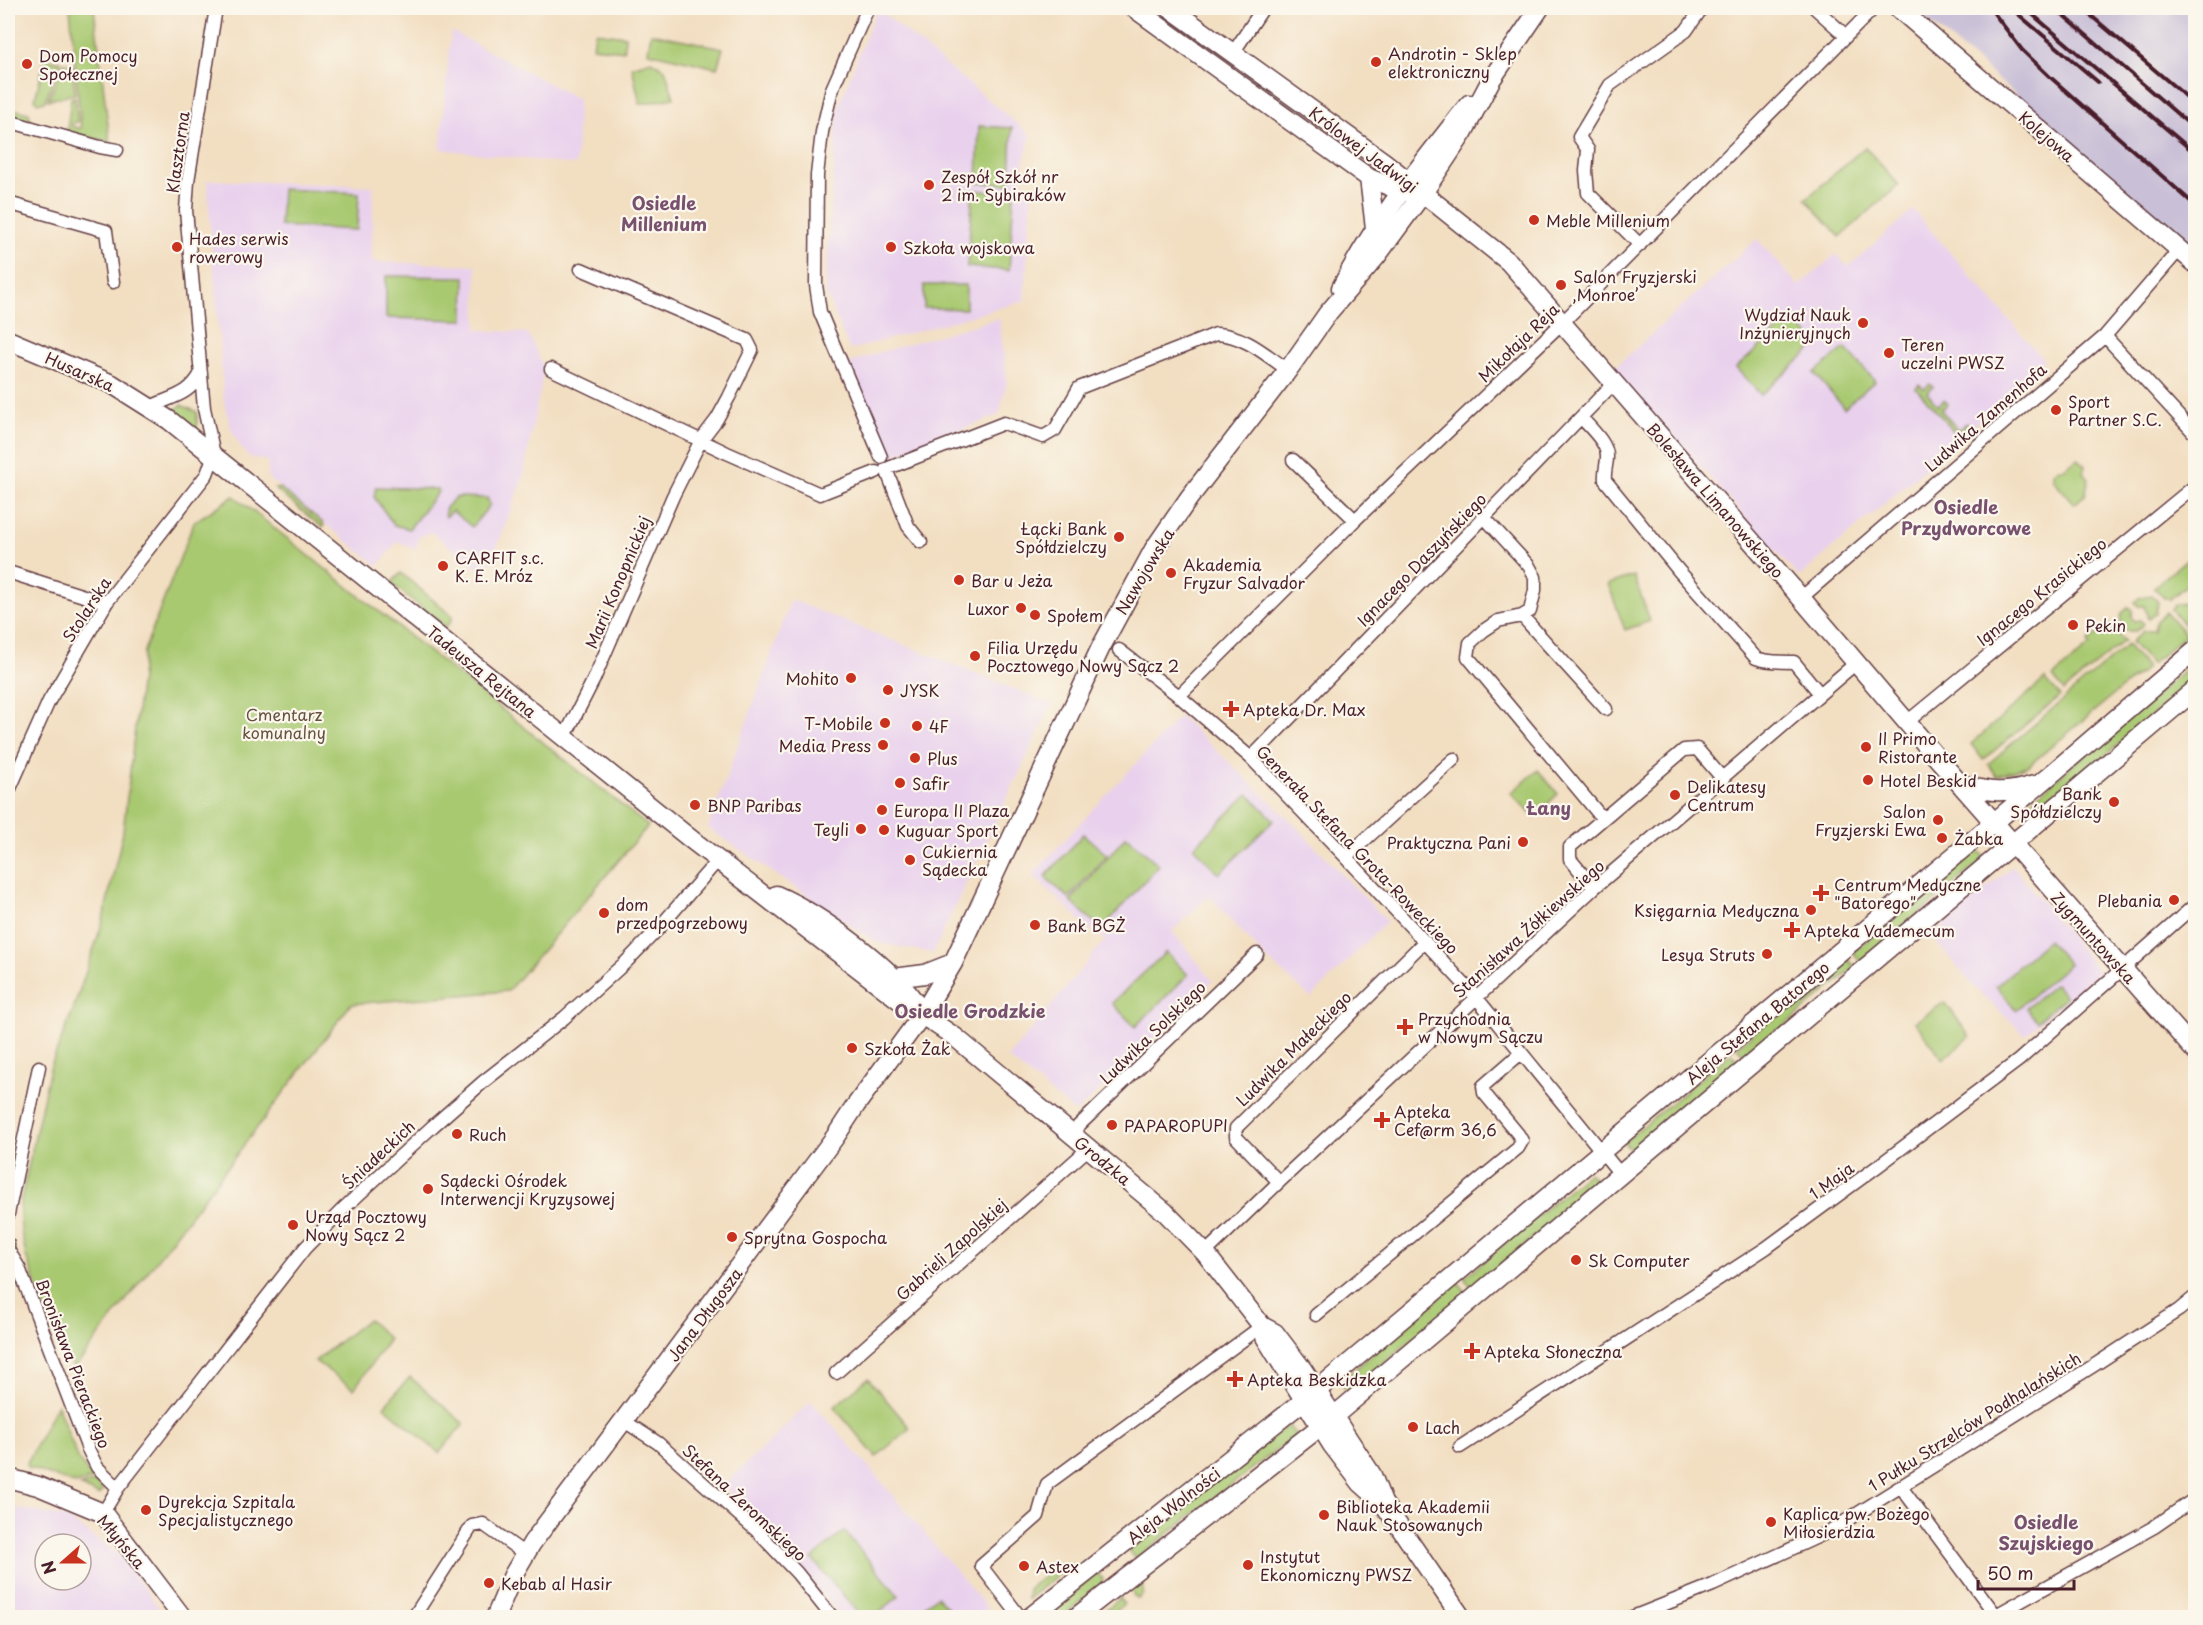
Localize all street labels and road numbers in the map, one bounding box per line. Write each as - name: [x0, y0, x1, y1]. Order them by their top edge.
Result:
- street label: Królowej Jadwigi: [1304, 100, 1424, 198]
- street label: Kolejowa: [2014, 105, 2080, 167]
- street label: Klasztorna: [159, 110, 195, 194]
- street label: Mikołaja Reja: [1472, 297, 1564, 387]
- street label: Husarska: [42, 345, 118, 397]
- street label: Ludwika Zamenhofa: [1919, 357, 2051, 477]
- street label: Bolesława Limanowskiego: [1642, 417, 1790, 583]
- street label: Ignacego Daszyńskiego: [1351, 487, 1491, 631]
- street label: Marii Konopnickiej: [578, 512, 656, 652]
- street label: Nawojowska: [1109, 523, 1179, 619]
- street label: Ignacego Krasickiego: [1971, 531, 2111, 651]
- street label: Stolarska: [56, 572, 116, 646]
- street label: Tadeusza Rejtana: [422, 619, 542, 723]
- street label: Generała Stefana Grota-Roweckiego: [1251, 739, 1465, 959]
- street label: Stanisława Żółkiewskiego: [1447, 853, 1609, 1003]
- street label: Zygmuntowska: [2046, 886, 2142, 988]
- street label: Aleja Stefana Batorego: [1680, 955, 1834, 1089]
- street label: Ludwika Solskiego: [1093, 975, 1211, 1089]
- street label: Ludwika Małeckiego: [1230, 985, 1356, 1111]
- street label: Śniadeckich: [336, 1114, 420, 1194]
- street label: Grodzka: [1069, 1130, 1137, 1190]
- street label: 1 Maja: [1804, 1156, 1858, 1204]
- street label: Gabrieli Zapolskiej: [890, 1192, 1012, 1306]
- street label: Jana Długosza: [661, 1262, 747, 1366]
- street label: Bronisława Pierackiego: [31, 1275, 117, 1451]
- street label: 1 Pułku Strzelców Podhalańskich: [1863, 1345, 2085, 1497]
- street label: Stefana Żeromskiego: [678, 1438, 812, 1566]
- street label: Aleja Wolności: [1121, 1461, 1225, 1549]
- street label: Młyńska: [92, 1509, 152, 1573]

